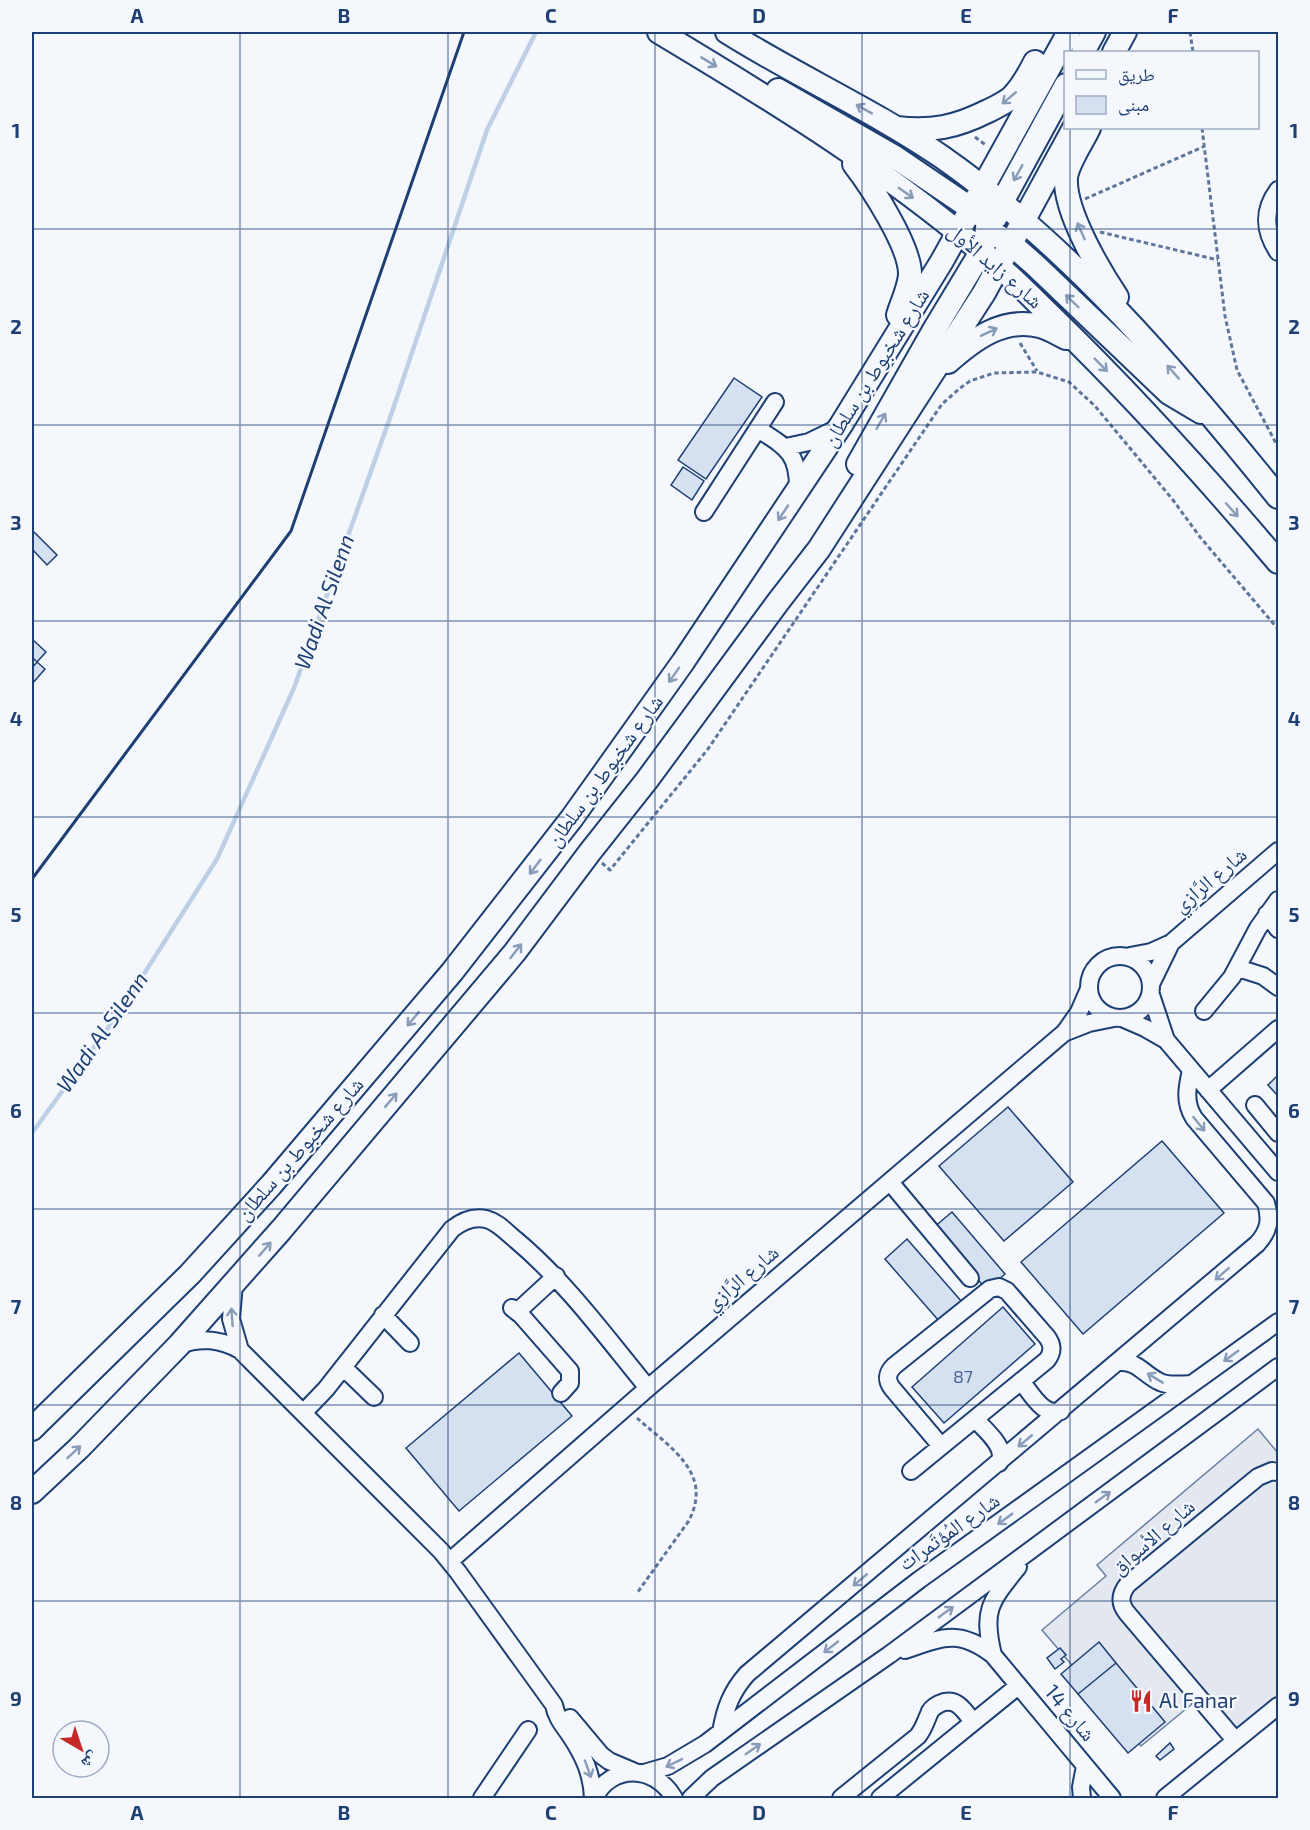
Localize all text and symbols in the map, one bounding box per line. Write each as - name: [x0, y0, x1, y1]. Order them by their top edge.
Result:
- text: A: [130, 3, 144, 27]
- text: B: [338, 3, 350, 27]
- text: C: [545, 3, 557, 27]
- text: D: [752, 3, 766, 27]
- text: E: [960, 3, 972, 27]
- text: F: [1167, 3, 1179, 27]
- legend: [1064, 51, 1259, 129]
- one-way arrow: [700, 56, 717, 68]
- text: طريق: [1118, 63, 1155, 86]
- one-way arrow: [1001, 91, 1017, 104]
- text: مبنى: [1118, 93, 1149, 116]
- one-way arrow: [856, 103, 873, 115]
- text: 1: [12, 118, 20, 142]
- text: 1: [1290, 118, 1298, 142]
- one-way arrow: [1012, 164, 1024, 181]
- one-way arrow: [897, 187, 914, 199]
- street label: شارع زايد الأول: [942, 217, 1049, 314]
- one-way arrow: [1075, 222, 1086, 240]
- street label: شارع شخبوط بن سلطان: [816, 284, 935, 452]
- one-way arrow: [1064, 293, 1079, 308]
- text: 2: [10, 314, 22, 338]
- text: 2: [1288, 314, 1300, 338]
- one-way arrow: [980, 326, 998, 338]
- one-way arrow: [1094, 358, 1108, 373]
- one-way arrow: [1166, 365, 1180, 380]
- one-way arrow: [876, 413, 888, 430]
- one-way arrow: [1225, 502, 1239, 517]
- one-way arrow: [777, 505, 789, 521]
- text: 3: [10, 510, 22, 534]
- text: 3: [1288, 510, 1300, 534]
- water label: Wadi Al Silenn: [288, 531, 358, 673]
- one-way arrow: [668, 666, 680, 683]
- street label: شارع شخبوط بن سلطان: [540, 689, 669, 852]
- text: 4: [10, 706, 23, 730]
- text: 4: [1288, 706, 1301, 730]
- street label: شارع الرَّازِي: [1167, 841, 1254, 921]
- one-way arrow: [529, 859, 542, 875]
- text: 5: [10, 902, 22, 926]
- text: 5: [1288, 902, 1300, 926]
- one-way arrow: [510, 943, 523, 959]
- water label: Wadi Al Silenn: [50, 966, 152, 1097]
- one-way arrow: [406, 1011, 420, 1026]
- street label: شارع شخبوط بن سلطان: [230, 1071, 369, 1226]
- one-way arrow: [384, 1093, 398, 1108]
- text: 6: [10, 1098, 22, 1122]
- text: 6: [1288, 1098, 1300, 1122]
- one-way arrow: [1192, 1116, 1206, 1131]
- street label: شارع الرَّازِي: [699, 1239, 786, 1319]
- one-way arrow: [258, 1242, 272, 1257]
- one-way arrow: [1214, 1268, 1230, 1281]
- text: 7: [11, 1294, 22, 1318]
- text: 7: [1289, 1294, 1300, 1318]
- one-way arrow: [226, 1308, 237, 1328]
- one-way arrow: [1224, 1350, 1240, 1362]
- house number: 87: [953, 1365, 973, 1387]
- one-way arrow: [1147, 1372, 1164, 1384]
- one-way arrow: [1017, 1435, 1033, 1448]
- one-way arrow: [67, 1445, 82, 1460]
- street label: شارع المُؤتَمرات: [893, 1487, 1005, 1577]
- text: 8: [10, 1490, 22, 1514]
- one-way arrow: [1095, 1490, 1111, 1503]
- text: 8: [1288, 1490, 1300, 1514]
- street label: شارع الأسواق: [1105, 1493, 1200, 1581]
- one-way arrow: [997, 1513, 1013, 1525]
- one-way arrow: [853, 1573, 868, 1587]
- one-way arrow: [938, 1606, 954, 1619]
- one-way arrow: [823, 1641, 839, 1654]
- street label: شارع 14: [1039, 1679, 1102, 1747]
- text: 9: [10, 1686, 22, 1710]
- text: 9: [1288, 1686, 1300, 1710]
- place label: Al Fanar: [1159, 1687, 1238, 1712]
- restaurant icon: Al Fanar: [1128, 1688, 1154, 1714]
- north arrow: [51, 1719, 111, 1779]
- one-way arrow: [744, 1743, 760, 1755]
- text: ش: [78, 1748, 103, 1774]
- one-way arrow: [666, 1757, 684, 1769]
- one-way arrow: [583, 1759, 594, 1777]
- text: A: [130, 1800, 144, 1824]
- text: B: [338, 1800, 350, 1824]
- text: C: [545, 1800, 557, 1824]
- text: D: [752, 1800, 766, 1824]
- text: E: [960, 1800, 972, 1824]
- text: F: [1167, 1800, 1179, 1824]

